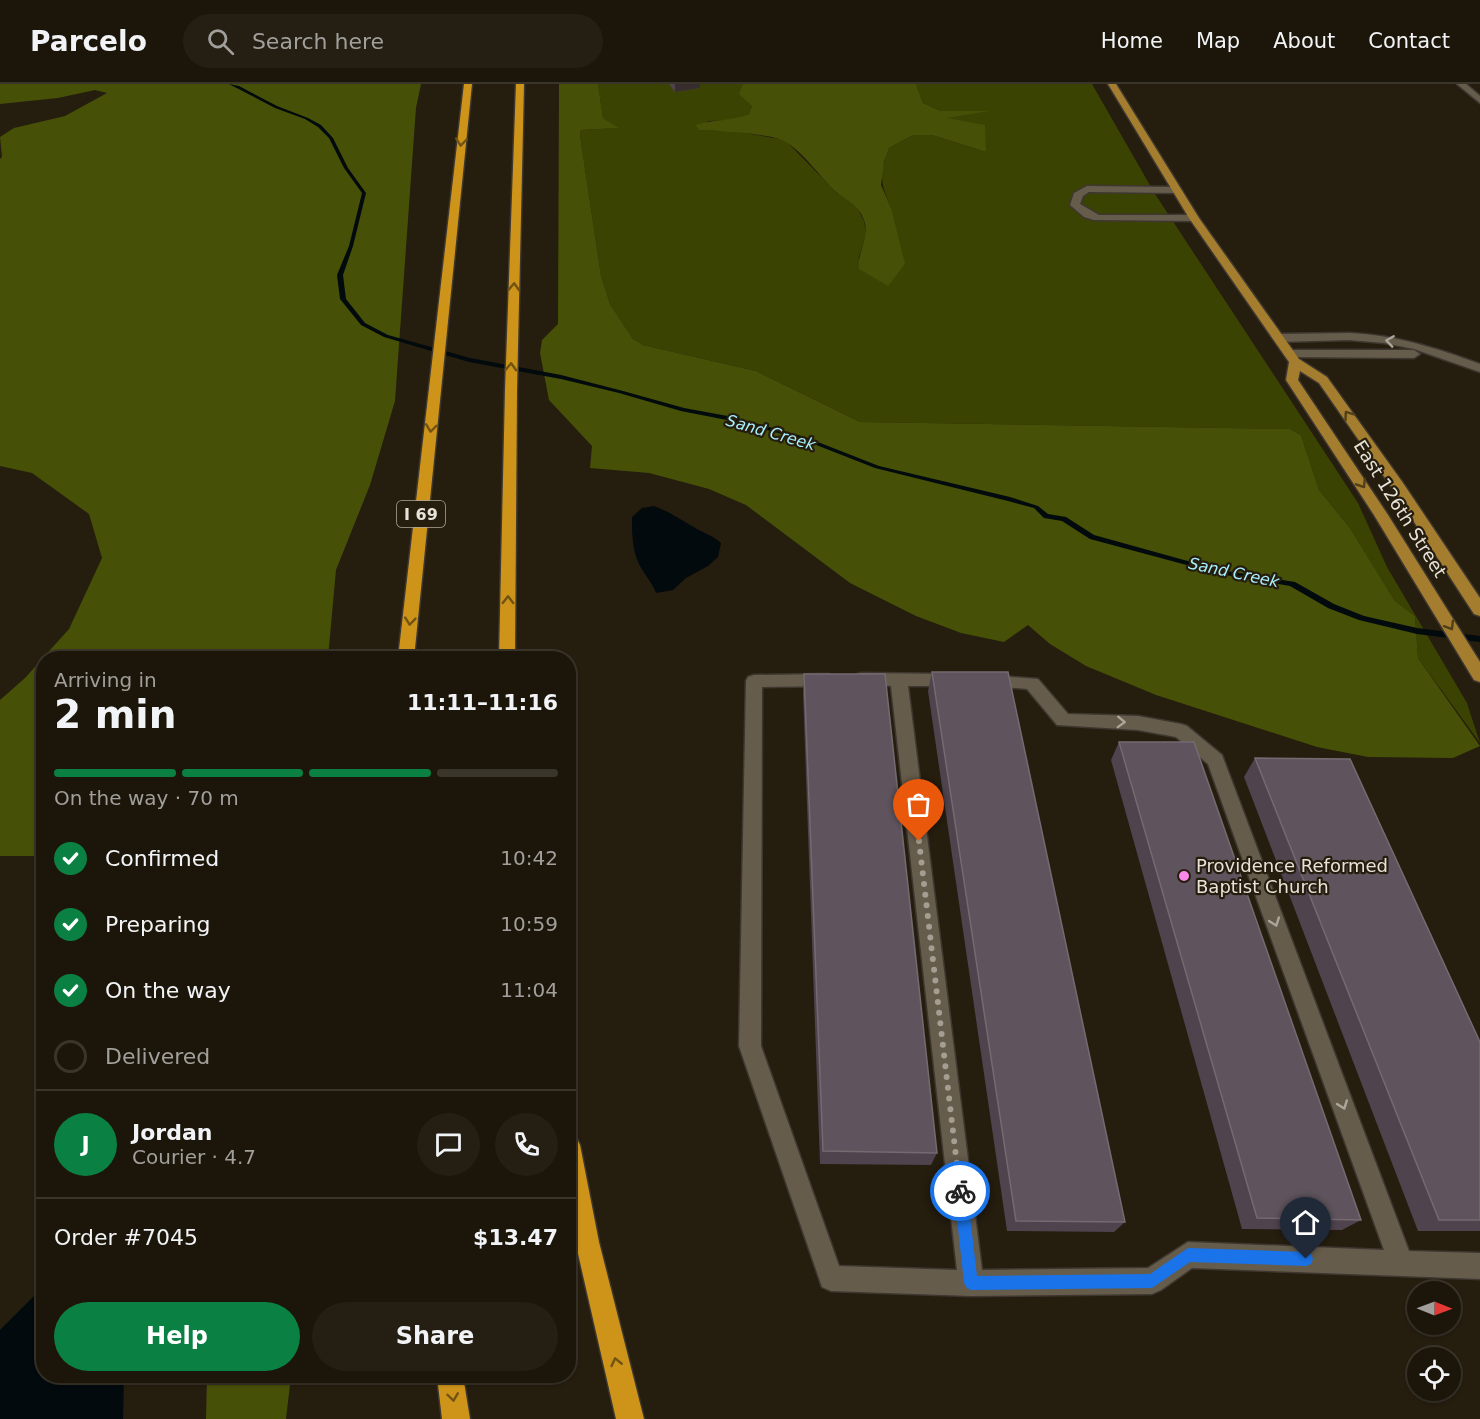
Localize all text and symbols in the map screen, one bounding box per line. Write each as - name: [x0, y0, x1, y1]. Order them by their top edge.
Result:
- search box: [183, 14, 603, 68]
- text: Parcelo: [30, 25, 147, 58]
- icon: search: [204, 25, 237, 58]
- text: Search here: [252, 29, 384, 54]
- text: Home: [1101, 29, 1163, 53]
- text: Map: [1196, 29, 1240, 53]
- text: About: [1273, 29, 1335, 53]
- text: Contact: [1368, 29, 1450, 53]
- one-way arrow: [456, 138, 468, 147]
- one-way arrow: [507, 282, 520, 291]
- one-way arrow: [1385, 335, 1394, 347]
- one-way arrow: [505, 363, 518, 372]
- one-way arrow: [1344, 410, 1355, 421]
- water label: Sand Creek: [724, 411, 818, 455]
- one-way arrow: [425, 423, 437, 432]
- street label: East 126th Street: [1350, 436, 1451, 581]
- one-way arrow: [1354, 478, 1366, 488]
- road number: I 69: [397, 501, 445, 527]
- water label: Sand Creek: [1187, 554, 1282, 592]
- one-way arrow: [501, 596, 514, 605]
- one-way arrow: [404, 617, 417, 626]
- one-way arrow: [1442, 620, 1454, 630]
- text: Arriving in: [54, 668, 157, 692]
- text: 11:11–11:16: [407, 690, 558, 715]
- text: 2 min: [54, 692, 176, 737]
- one-way arrow: [1117, 716, 1126, 729]
- pin: [893, 779, 944, 841]
- text: On the way · 70 m: [54, 786, 239, 810]
- icon: bag: [902, 788, 935, 821]
- icon: check: [54, 842, 87, 875]
- text: Confirmed: [105, 846, 219, 871]
- text: 10:42: [500, 846, 558, 870]
- place label: Providence Reformed Baptist Church: [1196, 855, 1388, 897]
- marker: Providence Reformed Baptist Church: [1177, 869, 1191, 883]
- icon: check: [54, 908, 87, 941]
- text: Preparing: [105, 912, 211, 937]
- text: 10:59: [500, 912, 558, 936]
- one-way arrow: [1268, 916, 1281, 927]
- icon: check: [54, 974, 87, 1007]
- text: On the way: [105, 978, 231, 1003]
- text: 11:04: [500, 978, 558, 1002]
- text: Delivered: [105, 1044, 210, 1069]
- one-way arrow: [1335, 1099, 1348, 1110]
- button: chat: [417, 1113, 480, 1176]
- button: phone: [495, 1113, 558, 1176]
- text: Jordan: [132, 1120, 212, 1145]
- text: J: [81, 1132, 90, 1157]
- text: Courier · 4.7: [132, 1145, 256, 1169]
- courier: [930, 1161, 990, 1221]
- icon: bike: [944, 1175, 977, 1208]
- pin: [1280, 1197, 1331, 1259]
- icon: home: [1289, 1206, 1322, 1239]
- text: Order #7045: [54, 1225, 198, 1250]
- text: $13.47: [473, 1225, 558, 1250]
- north arrow: [1407, 1281, 1461, 1335]
- map controls: [1407, 1281, 1461, 1401]
- button: Help: [54, 1302, 300, 1371]
- button: Share: [312, 1302, 558, 1371]
- button: locate: [1407, 1347, 1461, 1401]
- one-way arrow: [611, 1357, 624, 1367]
- one-way arrow: [446, 1393, 459, 1402]

